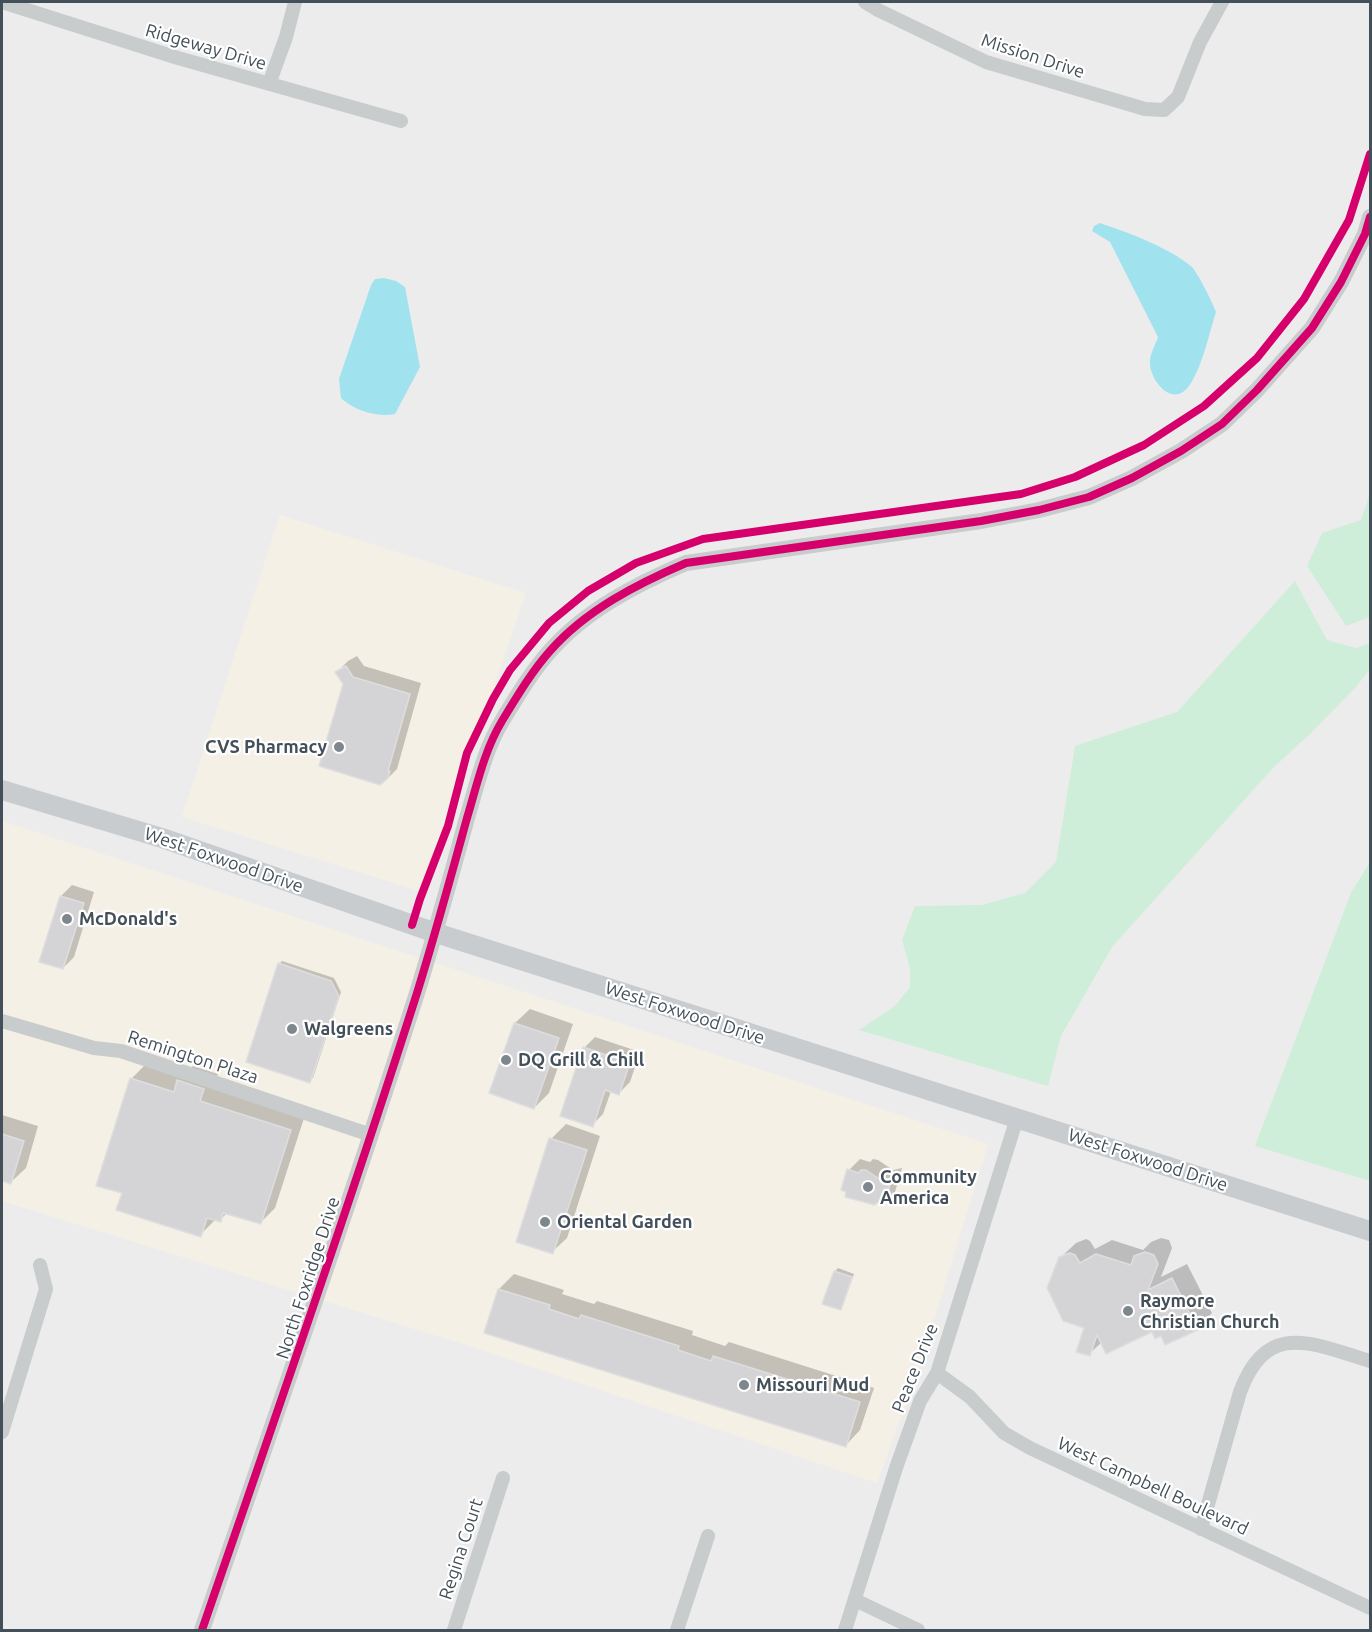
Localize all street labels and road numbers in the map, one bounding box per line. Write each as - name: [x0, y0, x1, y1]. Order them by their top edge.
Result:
- street label: Ridgeway Drive: [143, 19, 269, 75]
- street label: Mission Drive: [979, 29, 1087, 83]
- street label: West Foxwood Drive: [142, 823, 306, 897]
- street label: West Foxwood Drive: [603, 977, 767, 1049]
- street label: Remington Plaza: [125, 1026, 261, 1088]
- street label: West Foxwood Drive: [1066, 1124, 1230, 1196]
- street label: North Foxridge Drive: [272, 1194, 344, 1362]
- street label: Peace Drive: [887, 1320, 943, 1416]
- street label: West Campbell Boulevard: [1054, 1432, 1252, 1540]
- street label: Regina Court: [434, 1496, 488, 1602]

